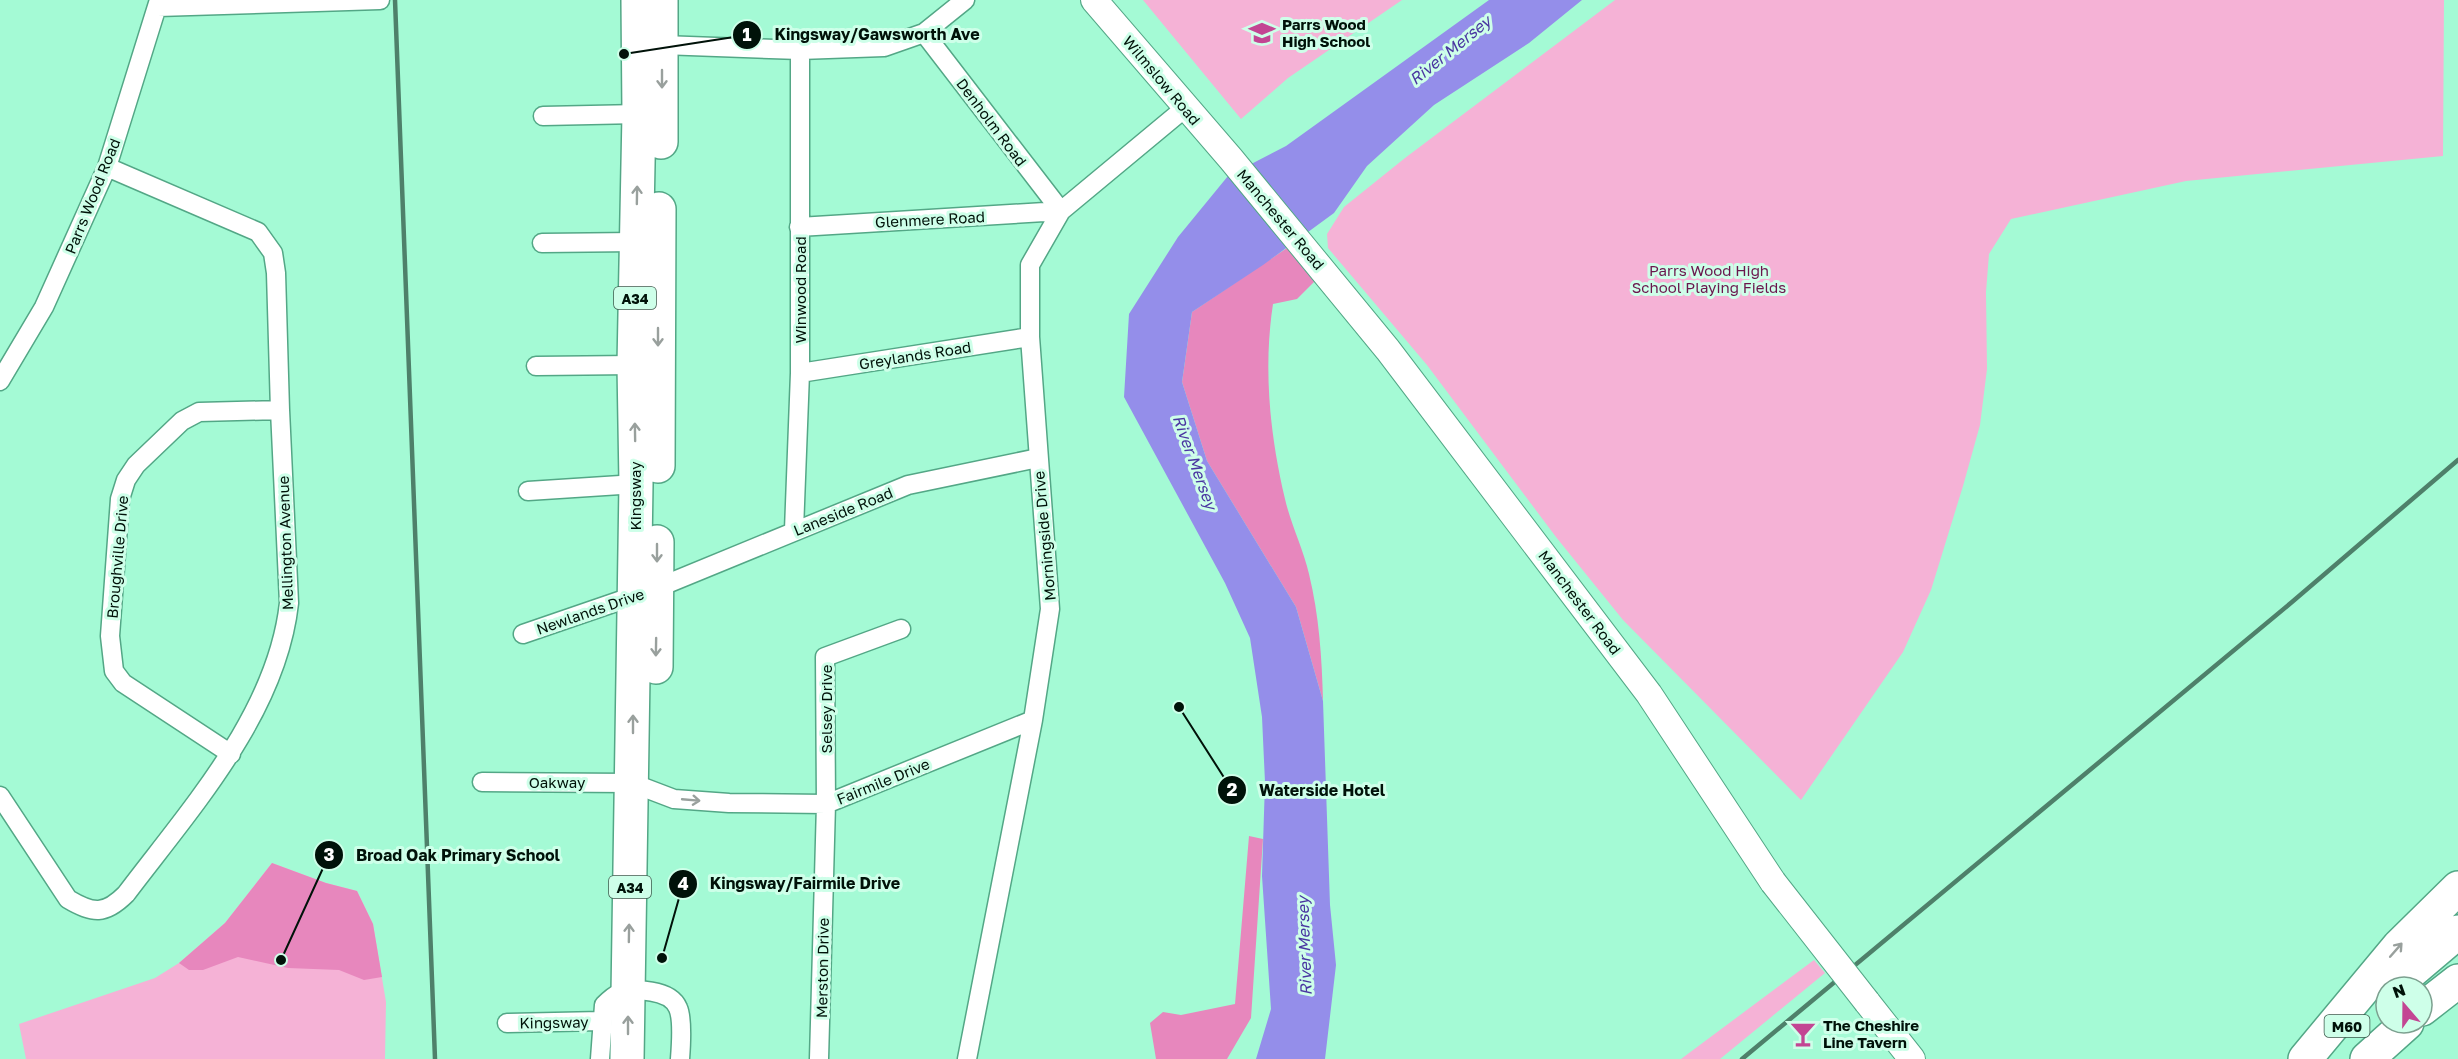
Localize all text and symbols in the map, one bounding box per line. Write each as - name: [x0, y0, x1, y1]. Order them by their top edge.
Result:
- water label: River Mersey: [1405, 10, 1496, 89]
- place label: Parrs Wood High School: [1282, 15, 1370, 50]
- callout: Kingsway/Gawsworth Ave: [732, 18, 991, 52]
- school or university icon: Parrs Wood High School: [1247, 18, 1277, 48]
- text: 1: [742, 23, 752, 45]
- text: Kingsway/Gawsworth Ave: [774, 24, 980, 44]
- street label: Wilmslow Road: [1120, 32, 1204, 128]
- one-way arrow: [656, 69, 668, 89]
- street label: Denholm Road: [953, 75, 1031, 169]
- street label: Parrs Wood Road: [61, 136, 123, 256]
- street label: Manchester Road: [1234, 165, 1328, 273]
- one-way arrow: [631, 186, 643, 206]
- street label: Glenmere Road: [875, 207, 985, 231]
- street label: Winwood Road: [791, 236, 809, 344]
- park label: Parrs Wood High School Playing Fields: [1632, 261, 1786, 296]
- road number: A34: [614, 287, 656, 309]
- one-way arrow: [652, 327, 664, 347]
- street label: Greylands Road: [858, 337, 972, 373]
- water label: River Mersey: [1169, 412, 1222, 514]
- one-way arrow: [629, 423, 641, 443]
- street label: Kingsway: [626, 461, 644, 531]
- street label: Morningside Drive: [1029, 470, 1059, 602]
- street label: Mellington Avenue: [274, 475, 296, 611]
- street label: Laneside Road: [791, 483, 895, 539]
- street label: Broughville Drive: [103, 494, 131, 619]
- one-way arrow: [651, 543, 663, 563]
- street label: Manchester Road: [1535, 546, 1625, 658]
- street label: Newlands Drive: [534, 584, 646, 638]
- one-way arrow: [650, 636, 662, 656]
- street label: Selsey Drive: [817, 664, 835, 753]
- one-way arrow: [627, 715, 639, 735]
- street label: Fairmile Drive: [834, 754, 932, 808]
- street label: Oakway: [529, 773, 586, 791]
- callout: Waterside Hotel: [1217, 773, 1397, 807]
- text: 2: [1227, 778, 1238, 800]
- text: Waterside Hotel: [1259, 780, 1386, 800]
- one-way arrow: [681, 795, 701, 806]
- callout: Broad Oak Primary School: [314, 838, 572, 872]
- text: 3: [324, 843, 335, 865]
- text: Broad Oak Primary School: [356, 845, 561, 865]
- callout: Kingsway/Fairmile Drive: [668, 867, 913, 901]
- text: 4: [677, 872, 689, 894]
- text: Kingsway/Fairmile Drive: [710, 873, 900, 893]
- road number: A34: [609, 876, 651, 898]
- water label: River Mersey: [1292, 894, 1316, 996]
- street label: Merston Drive: [812, 917, 832, 1018]
- one-way arrow: [623, 924, 635, 944]
- one-way arrow: [2389, 942, 2403, 957]
- north arrow: [2374, 975, 2434, 1035]
- text: N: [2390, 979, 2408, 1002]
- street label: Kingsway: [519, 1012, 589, 1032]
- road number: M60: [2324, 1015, 2370, 1037]
- one-way arrow: [622, 1016, 633, 1036]
- place label: The Cheshire Line Tavern: [1823, 1016, 1919, 1051]
- bar icon: The Cheshire Line Tavern: [1788, 1019, 1818, 1049]

